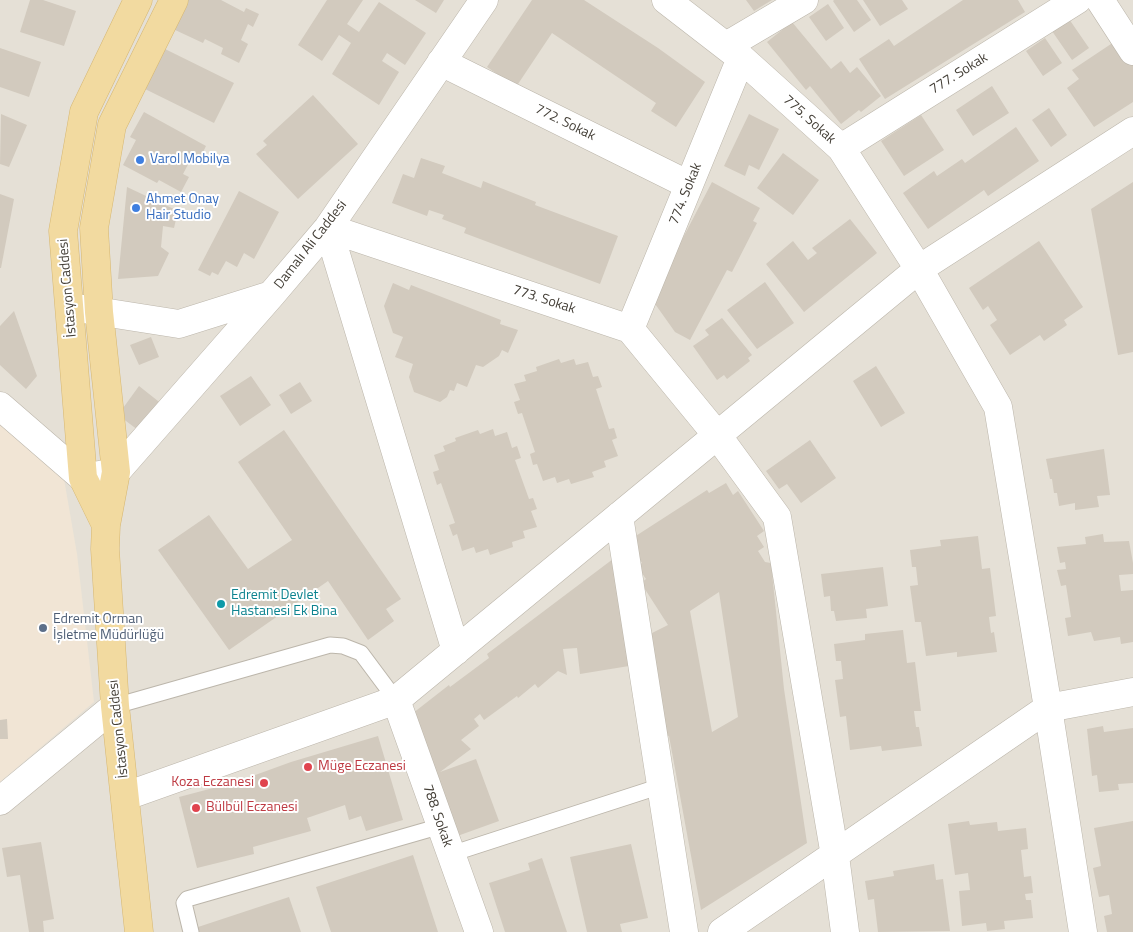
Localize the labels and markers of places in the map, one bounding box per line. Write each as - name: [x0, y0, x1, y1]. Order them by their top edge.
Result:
- place label: Varol Mobilya: [150, 152, 230, 168]
- marker: Varol Mobilya: [134, 154, 146, 166]
- place label: Ahmet Onay Hair Studio: [146, 192, 219, 224]
- marker: Ahmet Onay Hair Studio: [130, 202, 142, 214]
- place label: Edremit Devlet Hastanesi Ek Bina: [231, 588, 337, 620]
- marker: Edremit Devlet Hastanesi Ek Bina: [215, 598, 227, 610]
- place label: Edremit Orman İşletme Müdürlüğü: [53, 612, 164, 644]
- marker: Edremit Orman İşletme Müdürlüğü: [37, 622, 49, 634]
- place label: Müge Eczanesi: [318, 759, 406, 775]
- marker: Müge Eczanesi: [302, 761, 314, 773]
- place label: Koza Eczanesi: [171, 775, 254, 791]
- marker: Koza Eczanesi: [258, 777, 270, 789]
- place label: Bülbül Eczanesi: [206, 800, 298, 816]
- marker: Bülbül Eczanesi: [190, 802, 202, 814]

